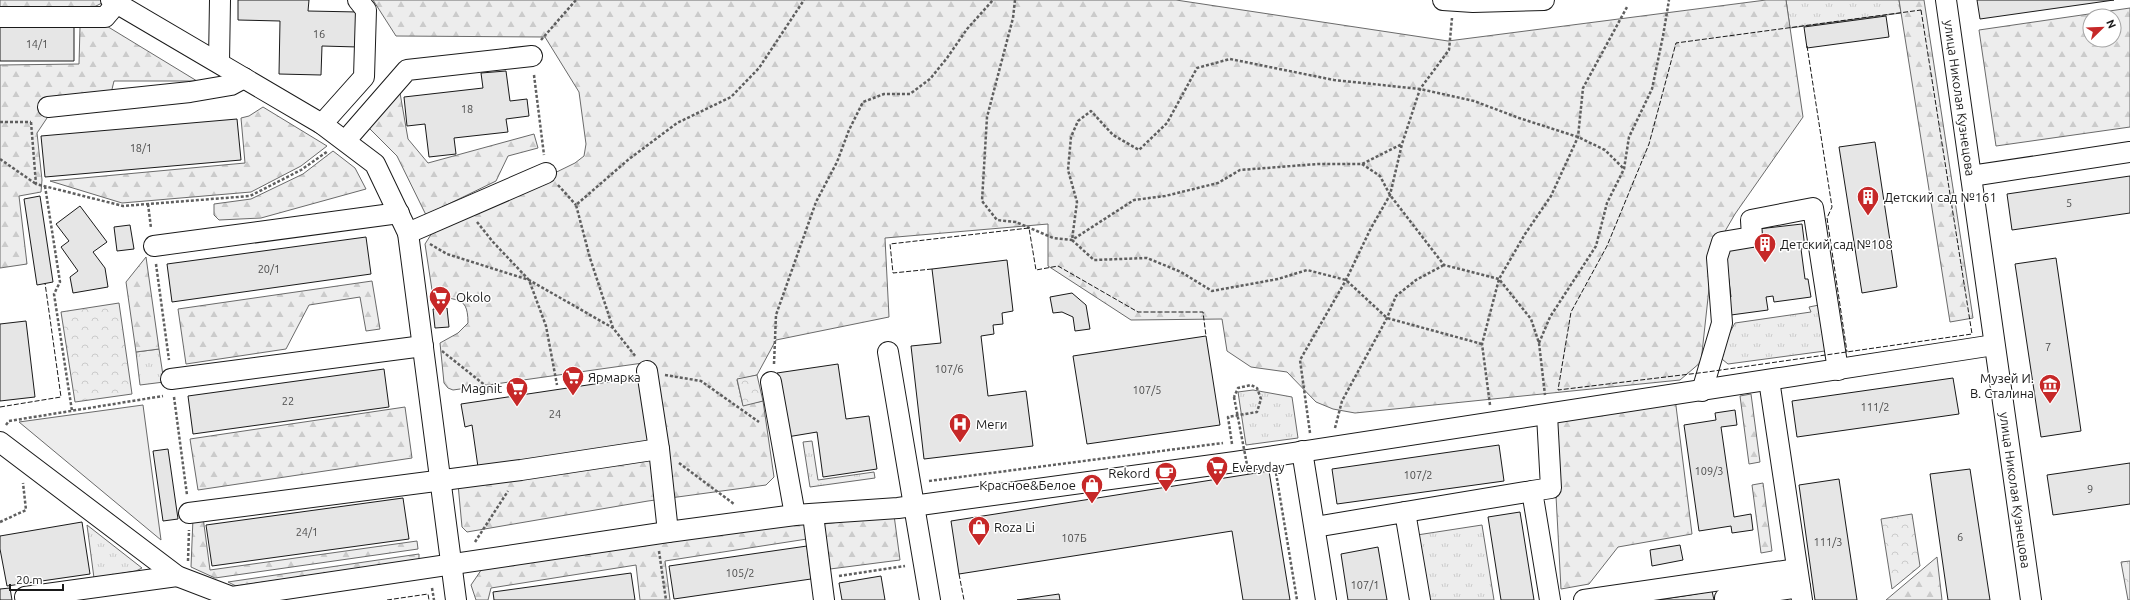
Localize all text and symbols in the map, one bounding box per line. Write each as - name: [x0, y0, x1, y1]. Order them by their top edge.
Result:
- north arrow: [2082, 8, 2122, 48]
- text: N: [2104, 18, 2118, 30]
- street label: улица Николая Кузнецова: [1942, 19, 1978, 177]
- house number: 16: [313, 28, 325, 40]
- house number: 14/1: [26, 38, 48, 50]
- house number: 18: [461, 103, 473, 115]
- house number: 18/1: [130, 142, 152, 154]
- building icon: Детский сад №161: [1855, 184, 1881, 217]
- place label: Детский сад №161: [1884, 190, 1997, 204]
- house number: 5: [2066, 197, 2072, 209]
- building icon: Детский сад №108: [1752, 231, 1778, 264]
- place label: Детский сад №108: [1780, 237, 1893, 251]
- house number: 20/1: [258, 263, 280, 275]
- supermarket icon: Okolo: [427, 284, 453, 317]
- place label: Okolo: [456, 290, 491, 304]
- house number: 7: [2045, 341, 2051, 353]
- house number: 107/6: [935, 363, 963, 375]
- supermarket icon: Ярмарка: [560, 364, 586, 397]
- place label: Ярмарка: [588, 370, 641, 384]
- place label: Музей И. В. Сталина: [1970, 371, 2034, 400]
- museum icon: Музей И. В. Сталина: [2037, 372, 2063, 405]
- supermarket icon: Magnit: [504, 375, 530, 408]
- place label: Magnit: [461, 381, 502, 395]
- house number: 107/5: [1133, 384, 1161, 396]
- house number: 22: [282, 395, 294, 407]
- house number: 111/2: [1861, 401, 1889, 413]
- house number: 24: [549, 408, 561, 420]
- hospital icon: Меги: [947, 411, 973, 444]
- street label: улица Николая Кузнецова: [1997, 411, 2033, 569]
- place label: Меги: [976, 417, 1007, 431]
- supermarket icon: Everyday: [1204, 454, 1230, 487]
- cafe icon: Rekord: [1153, 460, 1179, 493]
- place label: Everyday: [1232, 460, 1285, 474]
- house number: 109/3: [1695, 465, 1723, 477]
- place label: Rekord: [1108, 466, 1150, 480]
- house number: 107/2: [1404, 469, 1432, 481]
- shop icon: Красное&Белое: [1079, 472, 1105, 505]
- place label: Красное&Белое: [979, 478, 1076, 492]
- house number: 9: [2087, 483, 2093, 495]
- shop icon: Roza Li: [966, 514, 992, 547]
- place label: Roza Li: [994, 520, 1035, 534]
- house number: 24/1: [296, 526, 318, 538]
- house number: 6: [1957, 531, 1963, 543]
- house number: 107Б: [1061, 532, 1087, 544]
- house number: 111/3: [1814, 536, 1842, 548]
- scale bar: [10, 566, 63, 592]
- house number: 105/2: [726, 567, 754, 579]
- text: 20 m: [16, 573, 43, 586]
- house number: 107/1: [1351, 579, 1379, 591]

